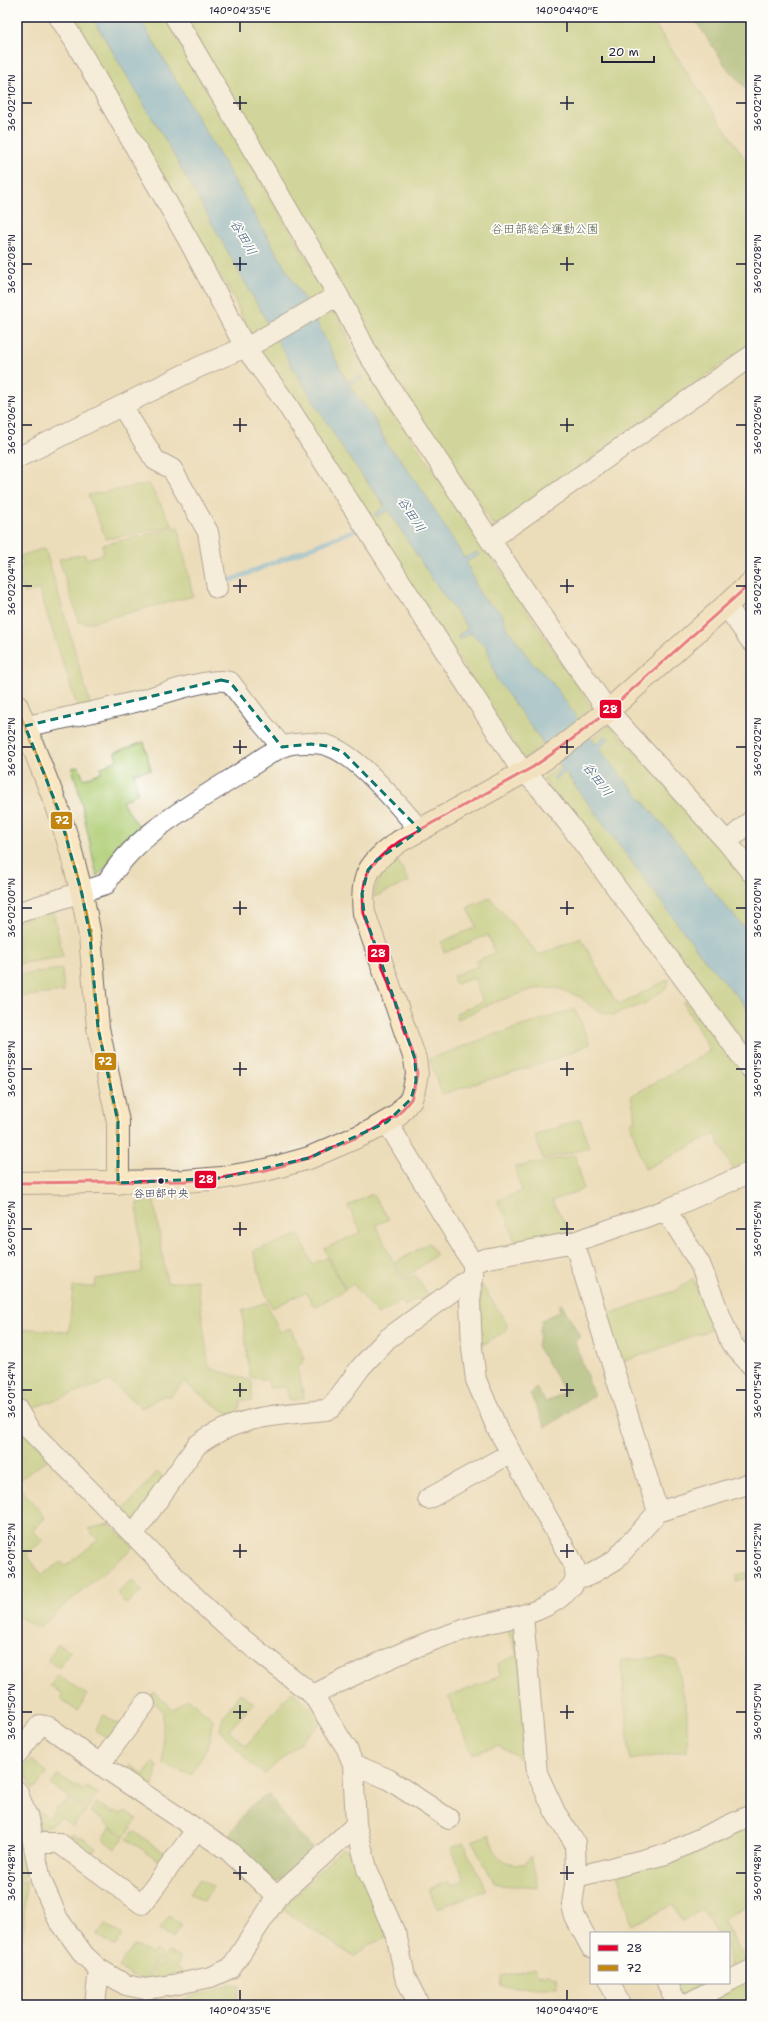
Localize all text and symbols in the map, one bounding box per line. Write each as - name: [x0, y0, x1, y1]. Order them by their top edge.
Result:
- text: 140°04'35"E: [209, 4, 271, 17]
- text: 140°04'40"E: [536, 4, 598, 17]
- scale bar: [602, 38, 654, 64]
- text: 20 m: [608, 44, 639, 60]
- text: 36°02'10"N: [5, 74, 18, 132]
- text: 36°02'10"N: [751, 74, 764, 132]
- water label: 谷田川: [226, 216, 261, 258]
- park label: 谷田部総合運動公園: [491, 221, 599, 237]
- text: 36°02'08"N: [5, 234, 18, 294]
- text: 36°02'08"N: [751, 234, 764, 294]
- text: 36°02'06"N: [5, 395, 18, 455]
- text: 36°02'06"N: [751, 395, 764, 455]
- water label: 谷田川: [394, 493, 429, 535]
- text: 36°02'04"N: [5, 556, 18, 616]
- text: 36°02'04"N: [751, 556, 764, 616]
- line badge: 28: [599, 699, 622, 719]
- text: 28: [602, 702, 618, 717]
- text: 36°02'02"N: [5, 717, 18, 777]
- text: 36°02'02"N: [751, 717, 764, 777]
- water label: 谷田川: [579, 759, 616, 800]
- line badge: 72: [50, 811, 73, 830]
- text: 72: [55, 813, 70, 828]
- text: 36°02'00"N: [5, 878, 18, 938]
- text: 36°02'00"N: [751, 878, 764, 938]
- line badge: 28: [367, 944, 390, 963]
- text: 28: [370, 946, 386, 961]
- text: 36°01'58"N: [5, 1041, 18, 1097]
- text: 36°01'58"N: [751, 1041, 764, 1097]
- line badge: 72: [94, 1052, 117, 1071]
- text: 72: [98, 1054, 113, 1069]
- line badge: 28: [194, 1170, 217, 1189]
- text: 28: [198, 1172, 214, 1187]
- marker: 谷田部中央: [156, 1176, 166, 1186]
- place label: 谷田部中央: [134, 1186, 189, 1201]
- text: 36°01'56"N: [5, 1201, 18, 1257]
- text: 36°01'56"N: [751, 1201, 764, 1257]
- text: 36°01'54"N: [5, 1362, 18, 1418]
- text: 36°01'54"N: [751, 1362, 764, 1418]
- text: 36°01'52"N: [5, 1523, 18, 1579]
- text: 36°01'52"N: [751, 1523, 764, 1579]
- text: 36°01'50"N: [5, 1683, 18, 1741]
- text: 36°01'50"N: [751, 1683, 764, 1741]
- text: 36°01'48"N: [5, 1844, 18, 1902]
- text: 36°01'48"N: [751, 1844, 764, 1902]
- legend: [590, 1932, 730, 1984]
- text: 28: [626, 1940, 642, 1956]
- text: 72: [626, 1960, 642, 1976]
- text: 140°04'35"E: [209, 2004, 271, 2017]
- text: 140°04'40"E: [536, 2004, 598, 2017]

